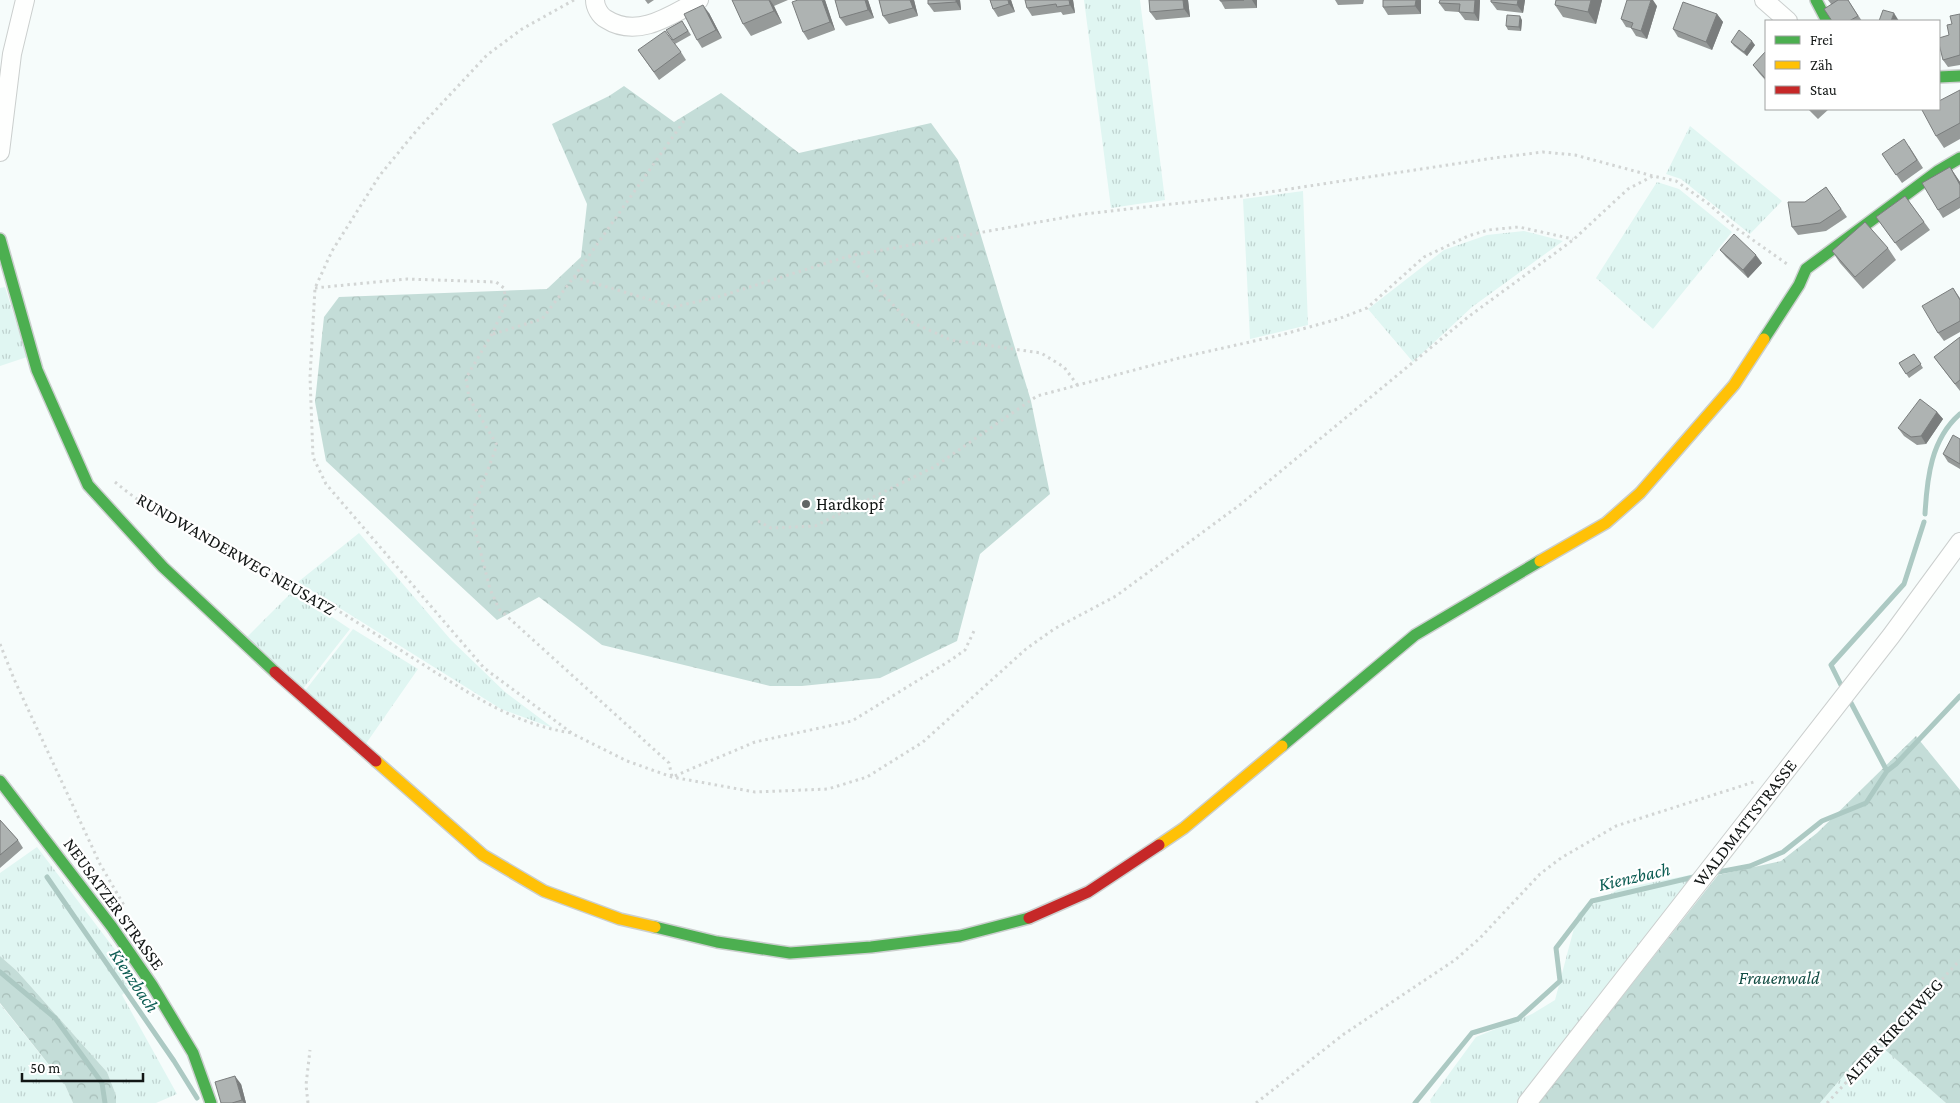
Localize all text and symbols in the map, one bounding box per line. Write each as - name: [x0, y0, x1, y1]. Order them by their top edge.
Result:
- legend: [1765, 20, 1940, 110]
- text: Frei: [1810, 32, 1833, 48]
- text: Zäh: [1810, 57, 1833, 73]
- text: Stau: [1810, 82, 1837, 98]
- street label: RUNDWANDERWEG NEUSATZ: [133, 489, 339, 619]
- place label: Hardkopf: [816, 494, 885, 514]
- marker: Hardkopf: [800, 498, 812, 510]
- street label: WALDMATTSTRASSE: [1689, 755, 1801, 890]
- street label: NEUSATZER STRASSE: [60, 834, 169, 974]
- water label: Kienzbach: [1596, 858, 1672, 895]
- water label: Kienzbach: [105, 944, 164, 1016]
- park label: Frauenwald: [1739, 968, 1820, 988]
- street label: ALTER KIRCHWEG: [1839, 974, 1947, 1088]
- scale bar: [22, 1050, 144, 1082]
- text: 50 m: [30, 1060, 60, 1076]

